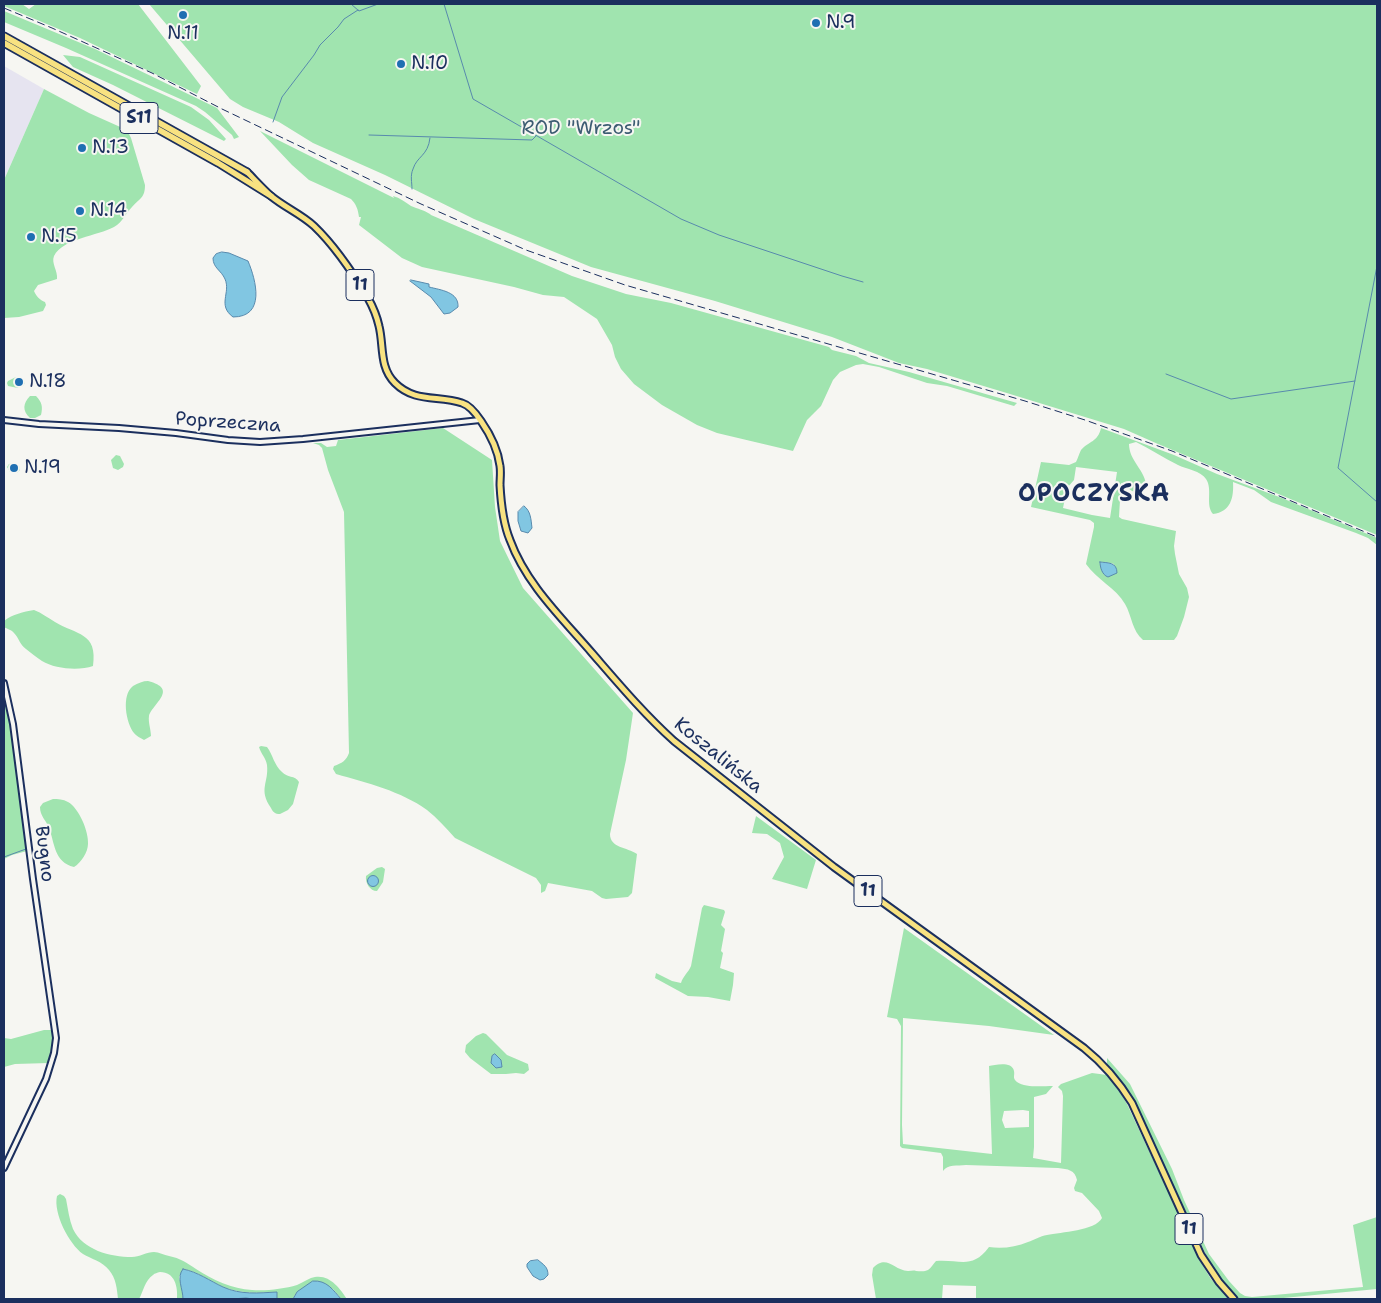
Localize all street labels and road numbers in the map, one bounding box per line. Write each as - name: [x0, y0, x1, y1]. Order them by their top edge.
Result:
- road number: S11: [120, 102, 158, 134]
- road number: 11: [346, 270, 374, 300]
- street label: Poprzeczna: [174, 408, 282, 438]
- street label: Koszalińska: [669, 713, 767, 799]
- street label: Bugno: [29, 824, 59, 884]
- road number: 11: [854, 876, 882, 906]
- road number: 11: [1175, 1214, 1203, 1244]

